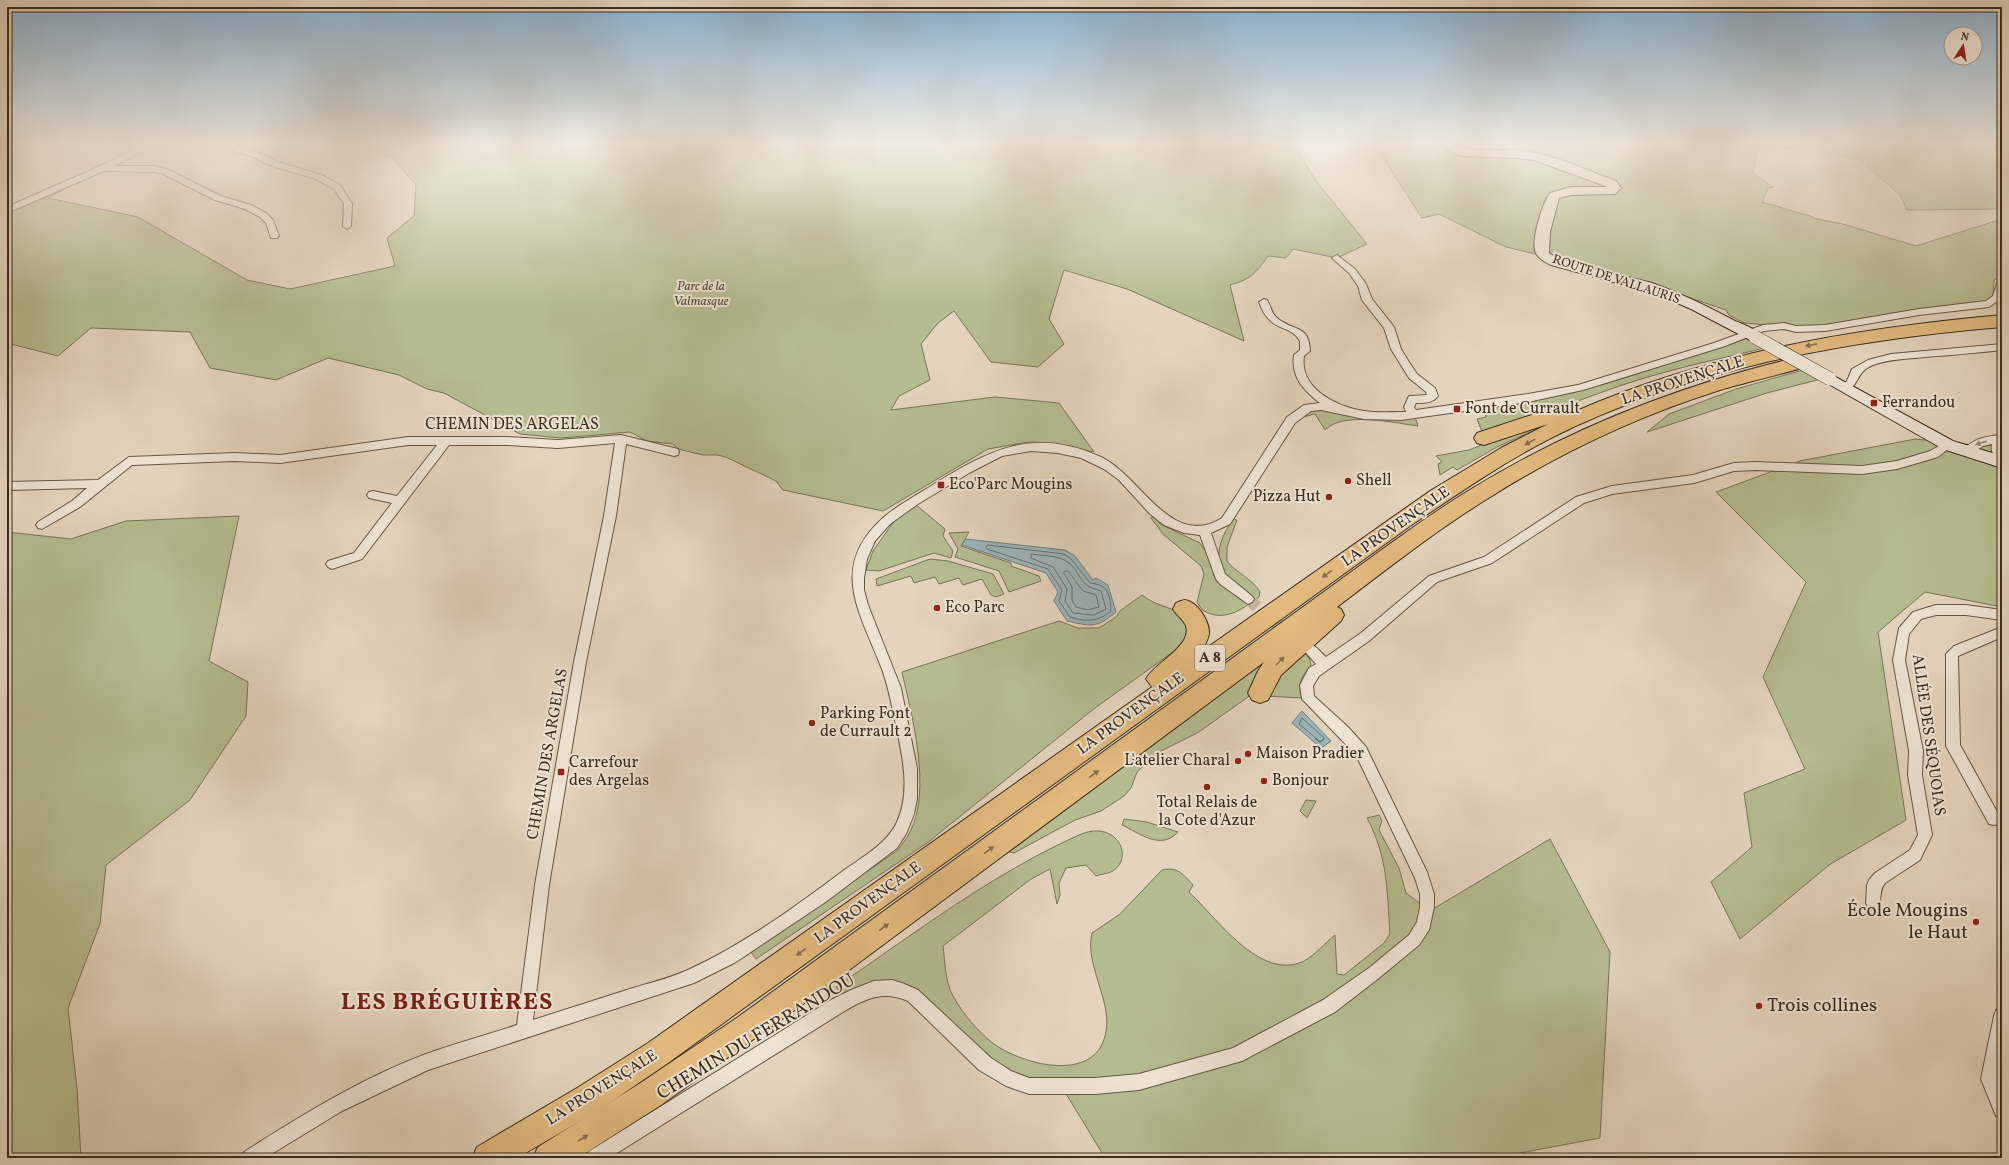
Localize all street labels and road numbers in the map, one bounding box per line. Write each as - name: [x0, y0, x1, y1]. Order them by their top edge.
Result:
- street label: ROUTE DE VALLAURIS: [1550, 251, 1682, 309]
- street label: LA PROVENÇALE: [1619, 351, 1747, 411]
- street label: CHEMIN DES ARGELAS: [425, 414, 599, 436]
- street label: LA PROVENÇALE: [1337, 481, 1455, 573]
- road number: A 8: [1195, 645, 1225, 671]
- street label: ALLÉE DES SÉQUOIAS: [1906, 653, 1950, 817]
- street label: CHEMIN DES ARGELAS: [522, 667, 574, 841]
- street label: LA PROVENÇALE: [1073, 668, 1189, 760]
- street label: LA PROVENÇALE: [810, 857, 926, 949]
- street label: CHEMIN DU FERRANDOU: [652, 967, 860, 1107]
- street label: LA PROVENÇALE: [542, 1045, 662, 1131]

